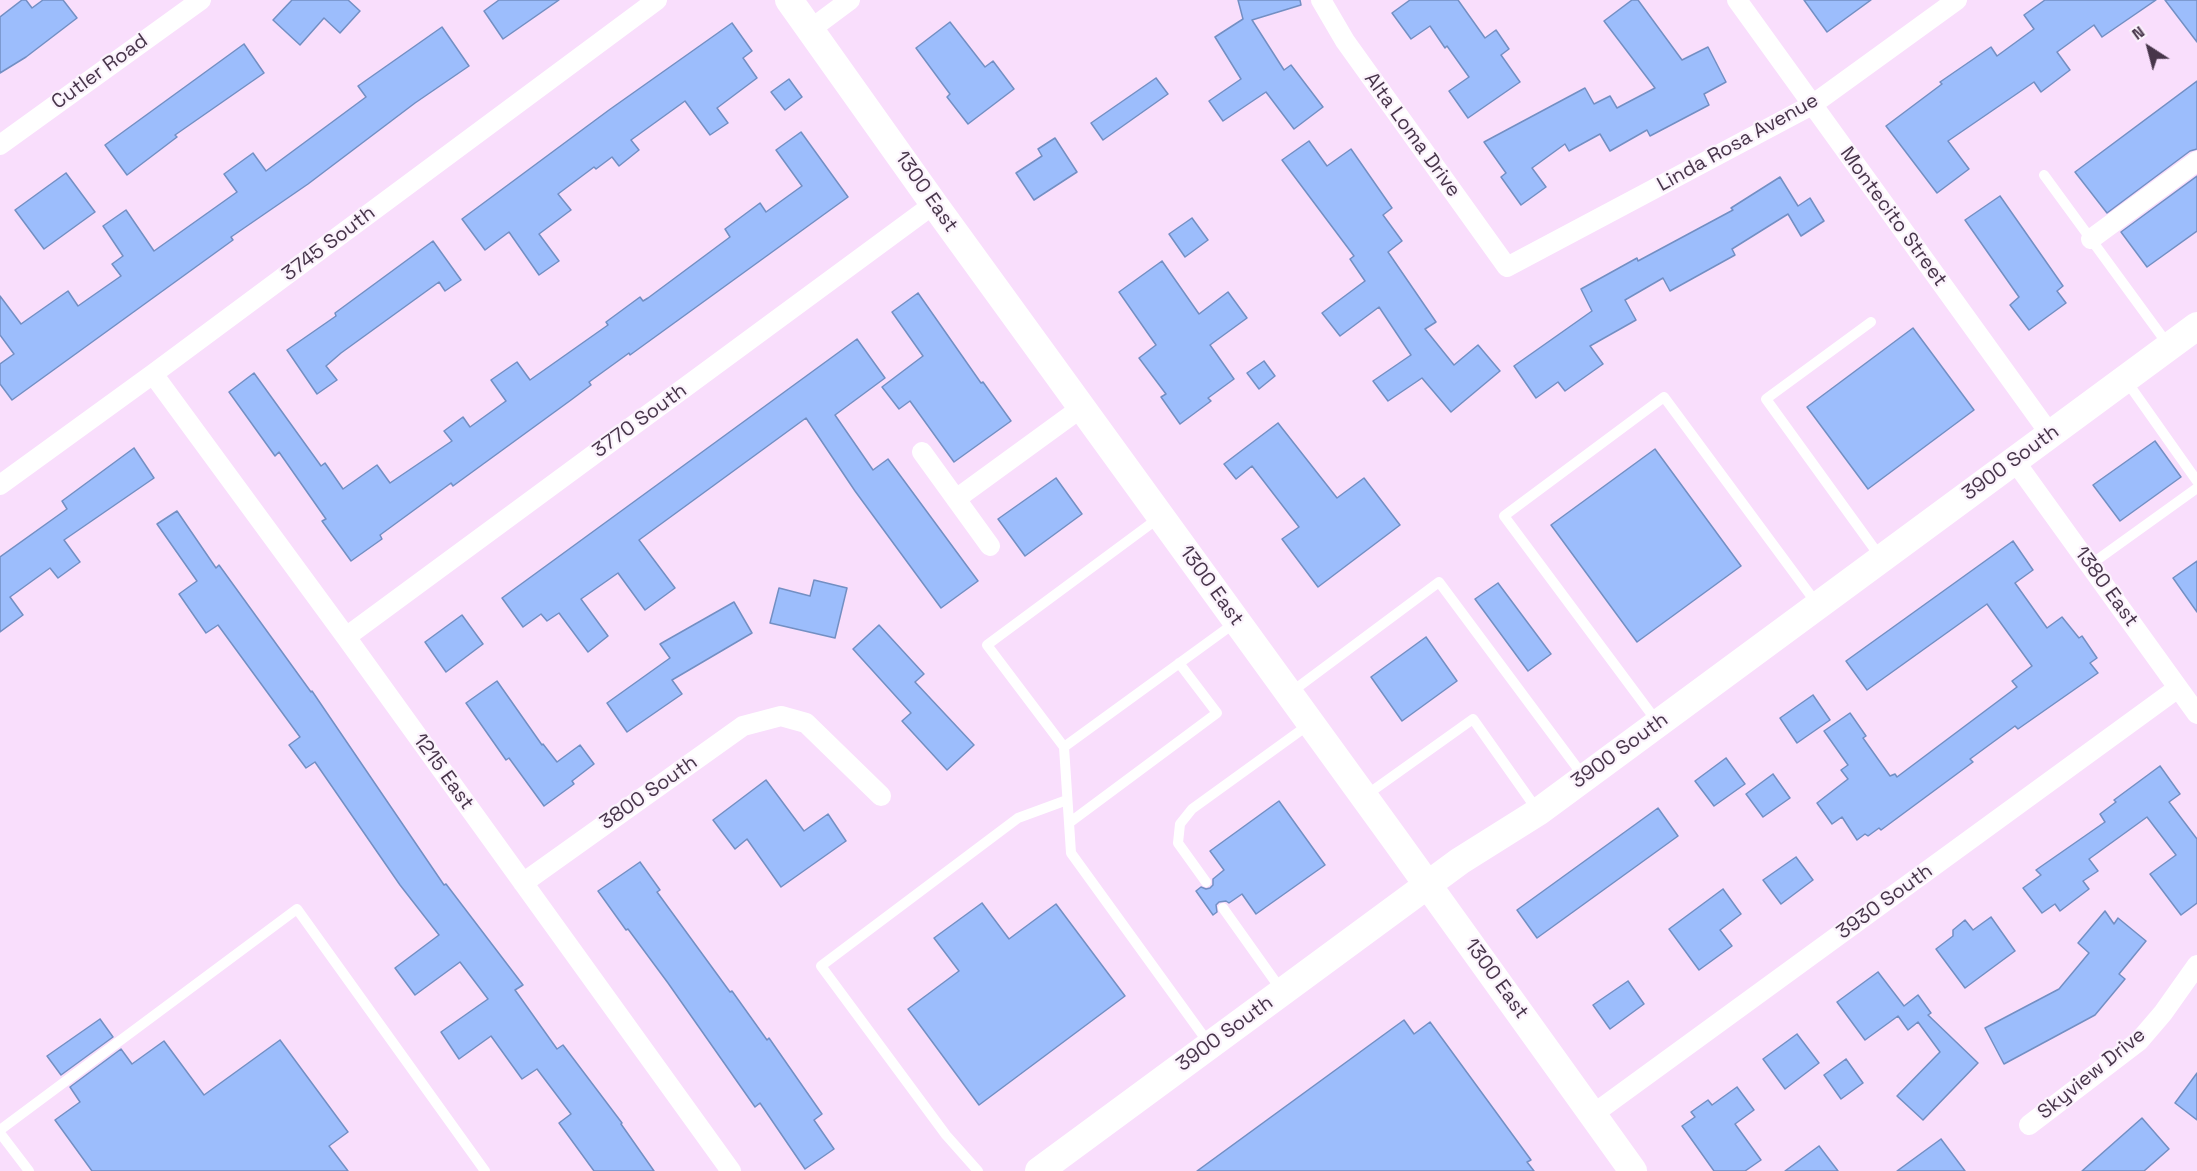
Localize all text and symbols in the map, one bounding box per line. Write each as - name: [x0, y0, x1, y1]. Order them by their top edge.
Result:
- north arrow: [2119, 18, 2179, 78]
- text: N: [2128, 21, 2149, 45]
- street label: Cutler Road: [47, 29, 153, 115]
- street label: Alta Loma Drive: [1359, 68, 1465, 202]
- street label: Linda Rosa Avenue: [1653, 89, 1823, 197]
- street label: Montecito Street: [1834, 143, 1952, 291]
- street label: 1300 East: [889, 147, 963, 237]
- street label: 3745 South: [278, 201, 380, 287]
- street label: 3770 South: [588, 379, 692, 463]
- street label: 3900 South: [1958, 420, 2064, 506]
- street label: 1300 East: [1174, 541, 1248, 631]
- street label: 1380 East: [2069, 542, 2143, 632]
- street label: 3900 South: [1567, 708, 1673, 794]
- street label: 1215 East: [407, 729, 479, 815]
- street label: 3800 South: [596, 751, 702, 835]
- street label: 3930 South: [1832, 859, 1938, 945]
- street label: 1300 East: [1459, 934, 1533, 1024]
- street label: 3900 South: [1172, 991, 1278, 1077]
- street label: Skyview Drive: [2033, 1023, 2151, 1125]

